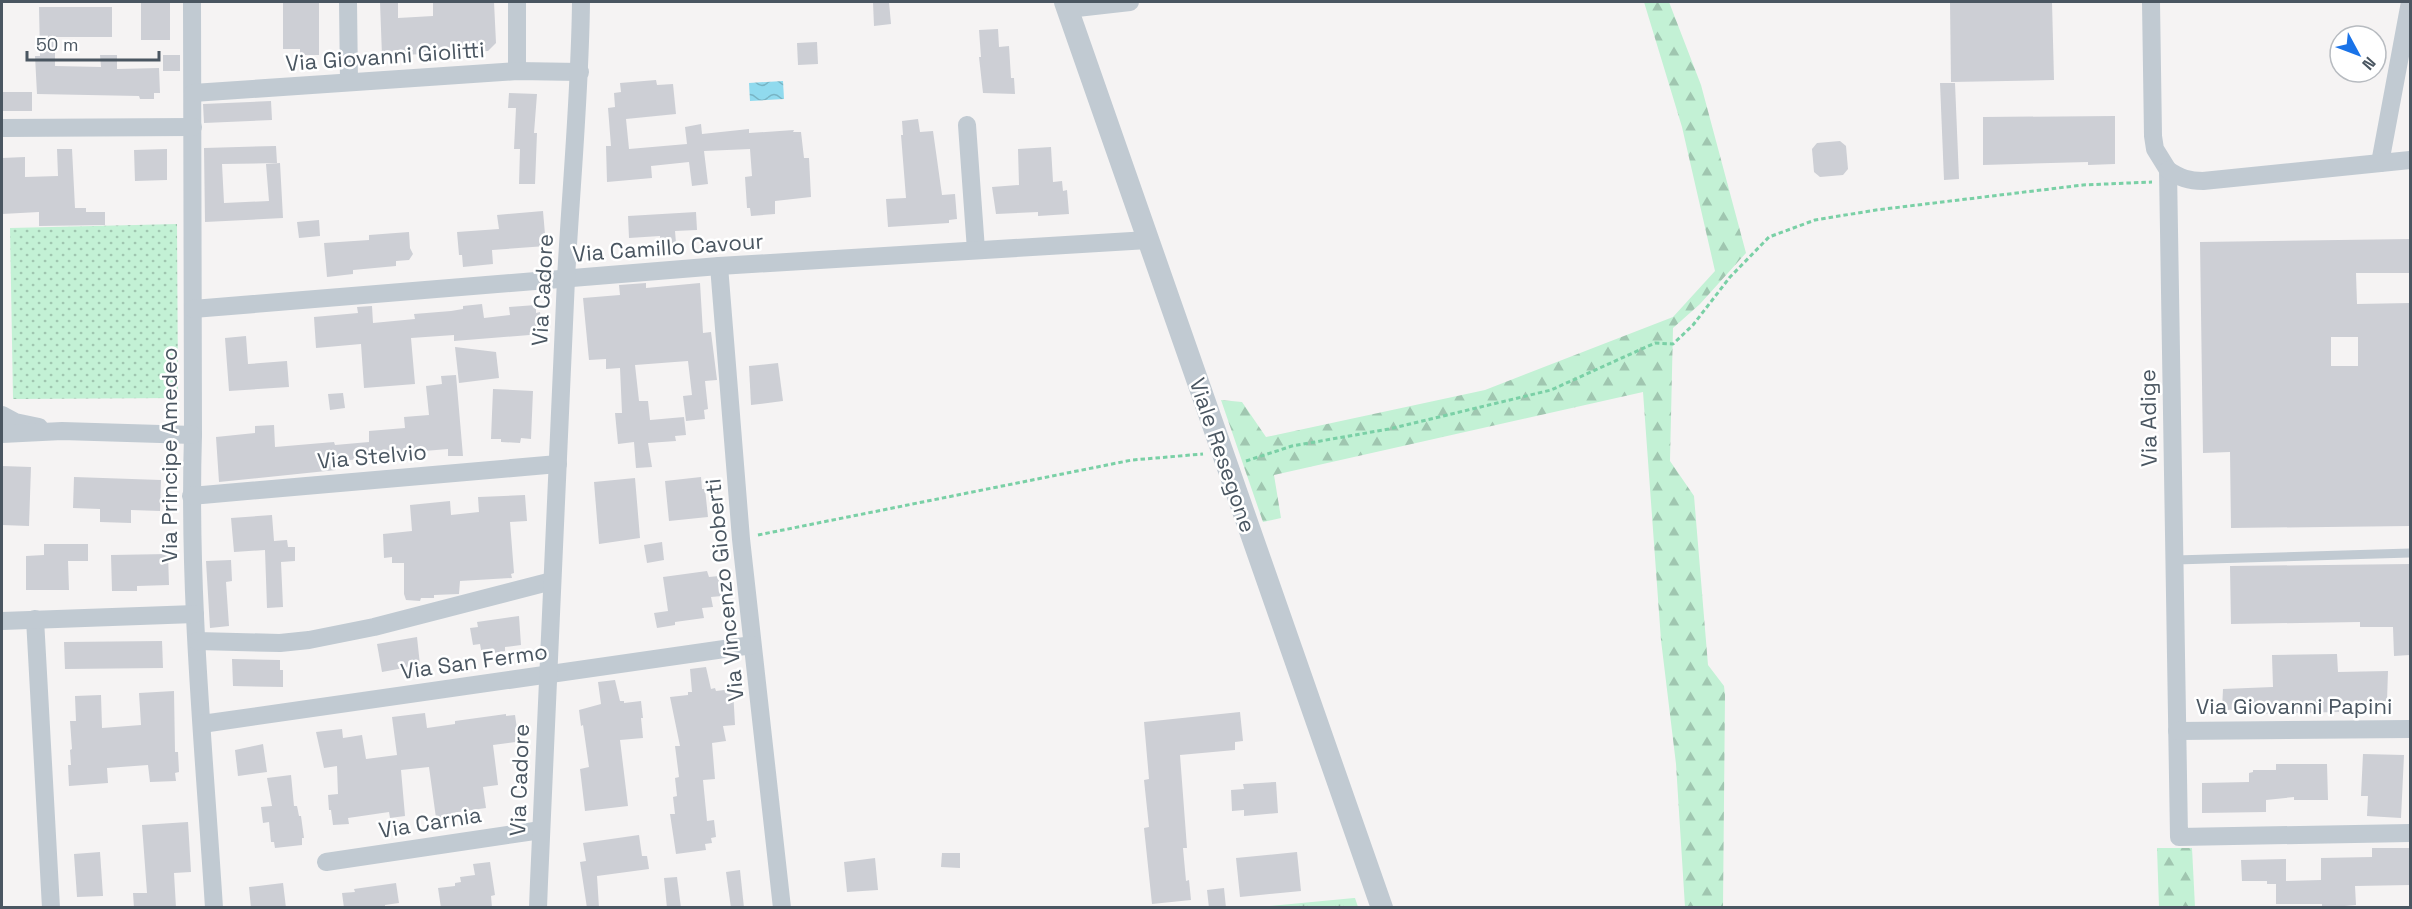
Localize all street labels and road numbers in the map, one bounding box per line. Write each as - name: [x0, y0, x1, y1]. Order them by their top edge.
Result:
- street label: Via Giovanni Giolitti: [285, 35, 485, 77]
- street label: Via Camillo Cavour: [572, 226, 764, 268]
- street label: Via Cadore: [525, 233, 559, 347]
- street label: Via Principe Amedeo: [155, 347, 183, 563]
- street label: Via Adige: [2133, 369, 2163, 467]
- street label: Viale Resegone: [1183, 374, 1263, 536]
- street label: Via Stelvio: [316, 437, 428, 475]
- street label: Via Vincenzo Gioberti: [698, 477, 750, 703]
- street label: Via San Fermo: [399, 637, 549, 685]
- street label: Via Giovanni Papini: [2196, 692, 2392, 720]
- street label: Via Cadore: [503, 723, 535, 837]
- street label: Via Carnia: [376, 800, 484, 844]

